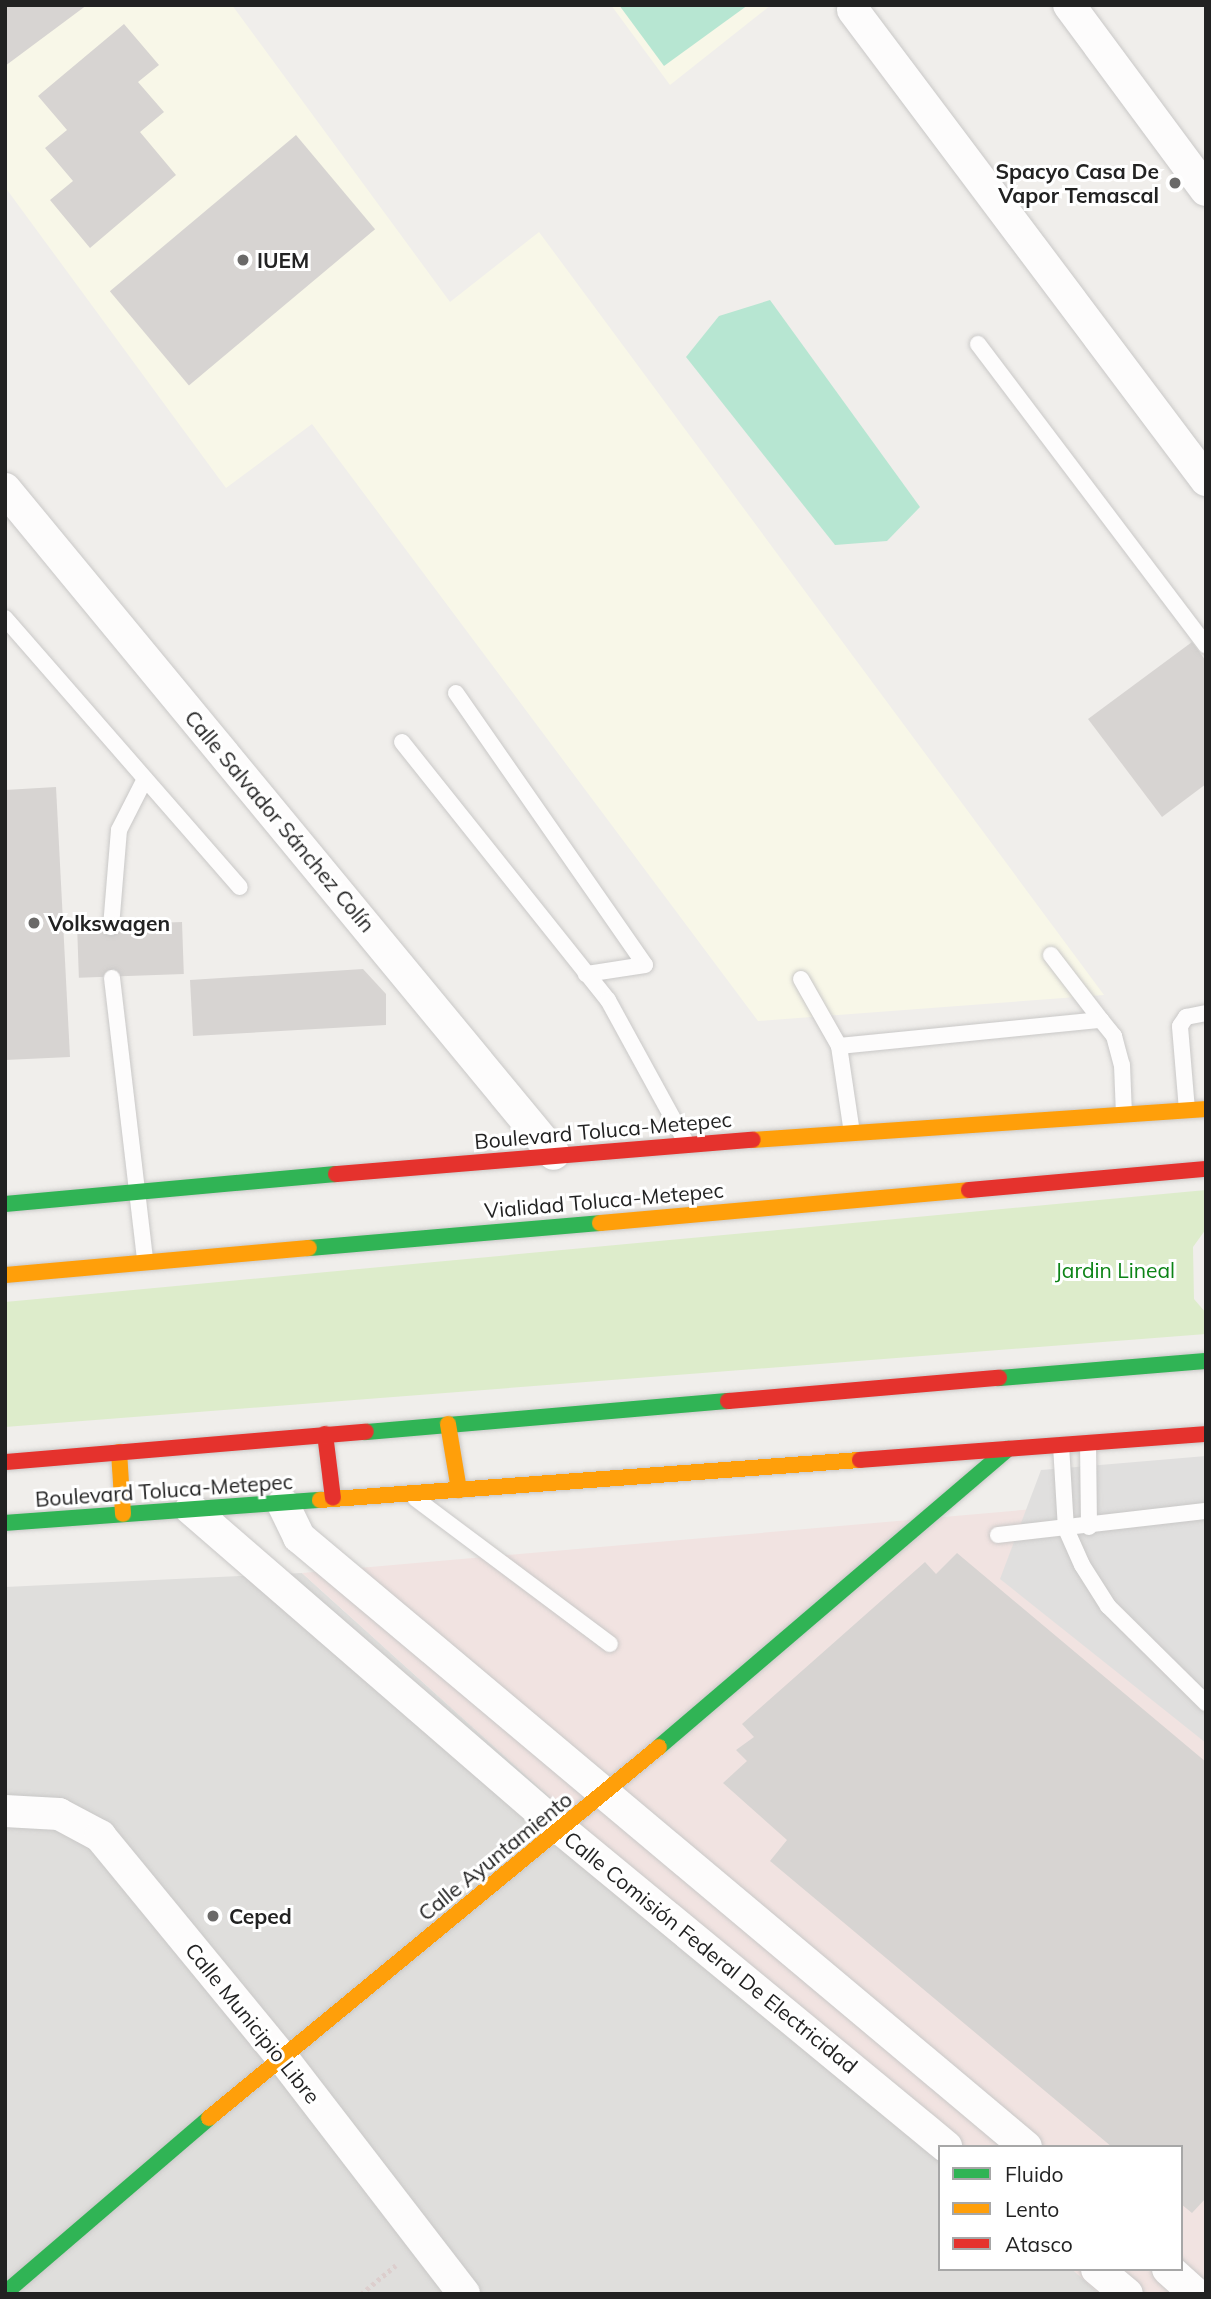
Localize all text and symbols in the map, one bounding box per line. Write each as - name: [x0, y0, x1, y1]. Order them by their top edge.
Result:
- place label: Spacyo Casa De Vapor Temascal: [995, 158, 1159, 208]
- marker: Spacyo Casa De Vapor Temascal: [1165, 173, 1185, 193]
- place label: IUEM: [257, 247, 309, 273]
- marker: IUEM: [235, 252, 251, 268]
- street label: Calle Salvador Sánchez Colín: [180, 705, 380, 937]
- place label: Volkswagen: [48, 910, 170, 936]
- marker: Volkswagen: [26, 915, 42, 931]
- street label: Boulevard Toluca-Metepec: [473, 1106, 733, 1154]
- street label: Vialidad Toluca-Metepec: [483, 1177, 725, 1223]
- park label: Jardin Lineal: [1055, 1257, 1175, 1283]
- street label: Boulevard Toluca-Metepec: [34, 1468, 294, 1512]
- street label: Calle Ayuntamiento: [413, 1786, 577, 1926]
- street label: Calle Comisión Federal De Electricidad: [559, 1826, 863, 2078]
- place label: Ceped: [229, 1903, 292, 1929]
- marker: Ceped: [203, 1906, 223, 1926]
- street label: Calle Municipio Libre: [180, 1938, 326, 2108]
- legend: [938, 2145, 1183, 2271]
- text: Fluido: [1005, 2161, 1064, 2187]
- text: Lento: [1005, 2196, 1059, 2222]
- text: Atasco: [1005, 2231, 1073, 2257]

